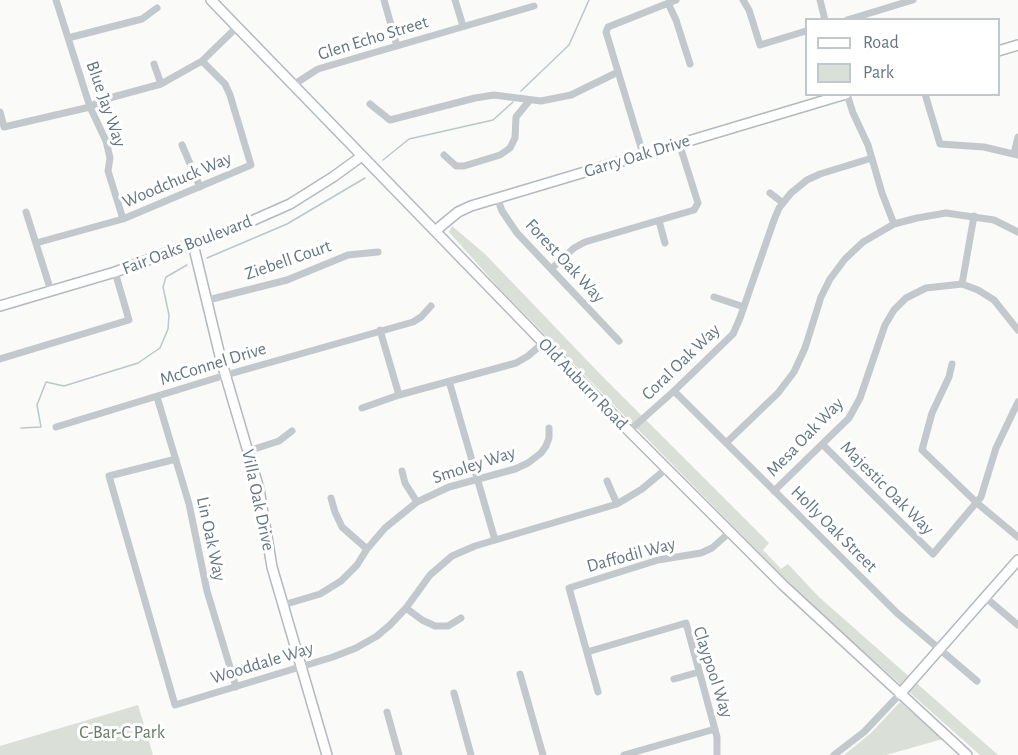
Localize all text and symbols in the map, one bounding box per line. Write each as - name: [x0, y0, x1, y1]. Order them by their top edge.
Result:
- street label: Glen Echo Street: [315, 11, 431, 65]
- legend: [805, 18, 1000, 96]
- text: Road: [863, 34, 899, 52]
- street label: Blue Jay Way: [81, 58, 131, 150]
- text: Park: [863, 64, 894, 82]
- street label: Garry Oak Drive: [581, 130, 693, 182]
- street label: Woodchuck Way: [119, 147, 235, 213]
- street label: Fair Oaks Boulevard: [119, 210, 255, 280]
- street label: Forest Oak Way: [521, 214, 609, 308]
- street label: Ziebell Court: [242, 235, 334, 285]
- street label: Coral Oak Way: [637, 319, 725, 405]
- street label: Old Auburn Road: [534, 334, 632, 434]
- street label: McConnel Drive: [157, 338, 269, 390]
- street label: Mesa Oak Way: [762, 393, 848, 481]
- street label: Majestic Oak Way: [836, 437, 938, 539]
- street label: Smoley Way: [430, 441, 518, 489]
- street label: Villa Oak Drive: [237, 447, 279, 553]
- street label: Holly Oak Street: [786, 481, 882, 577]
- street label: Lin Oak Way: [192, 495, 230, 583]
- street label: Daffodil Way: [584, 533, 678, 577]
- street label: Claypool Way: [688, 624, 738, 720]
- street label: Wooddale Way: [208, 637, 316, 689]
- park label: C-Bar-C Park: [79, 722, 165, 744]

